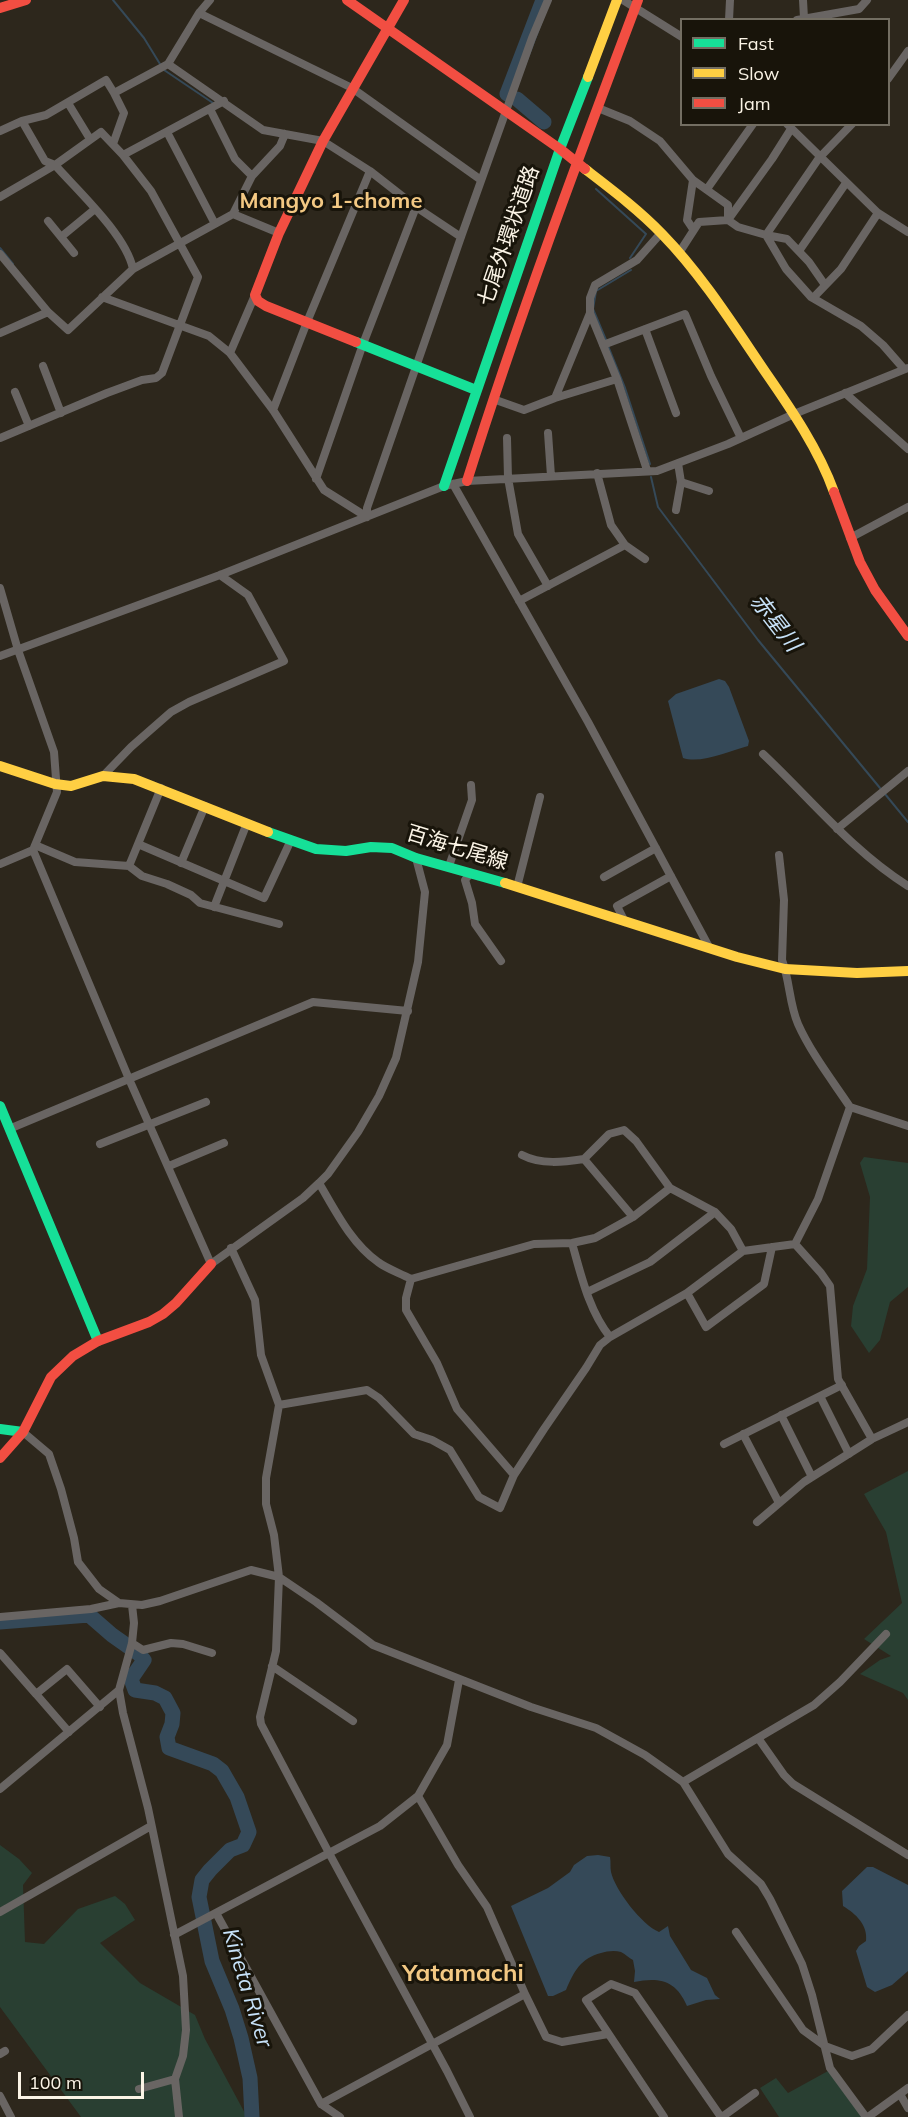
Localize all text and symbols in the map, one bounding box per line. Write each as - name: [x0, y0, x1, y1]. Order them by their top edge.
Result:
- legend: [680, 18, 890, 126]
- text: Fast: [738, 32, 774, 55]
- text: Slow: [738, 62, 779, 85]
- text: Jam: [738, 92, 771, 115]
- street label: 七尾外環状道路: [473, 162, 545, 310]
- district label: Mangyo 1-chome: [240, 188, 422, 214]
- water label: 赤星川: [744, 589, 806, 657]
- street label: 百海七尾線: [403, 821, 511, 875]
- water label: Kineta River: [216, 1926, 278, 2050]
- district label: Yatamachi: [402, 1960, 524, 1988]
- scale bar: [21, 2060, 147, 2098]
- text: 100 m: [29, 2071, 82, 2094]

